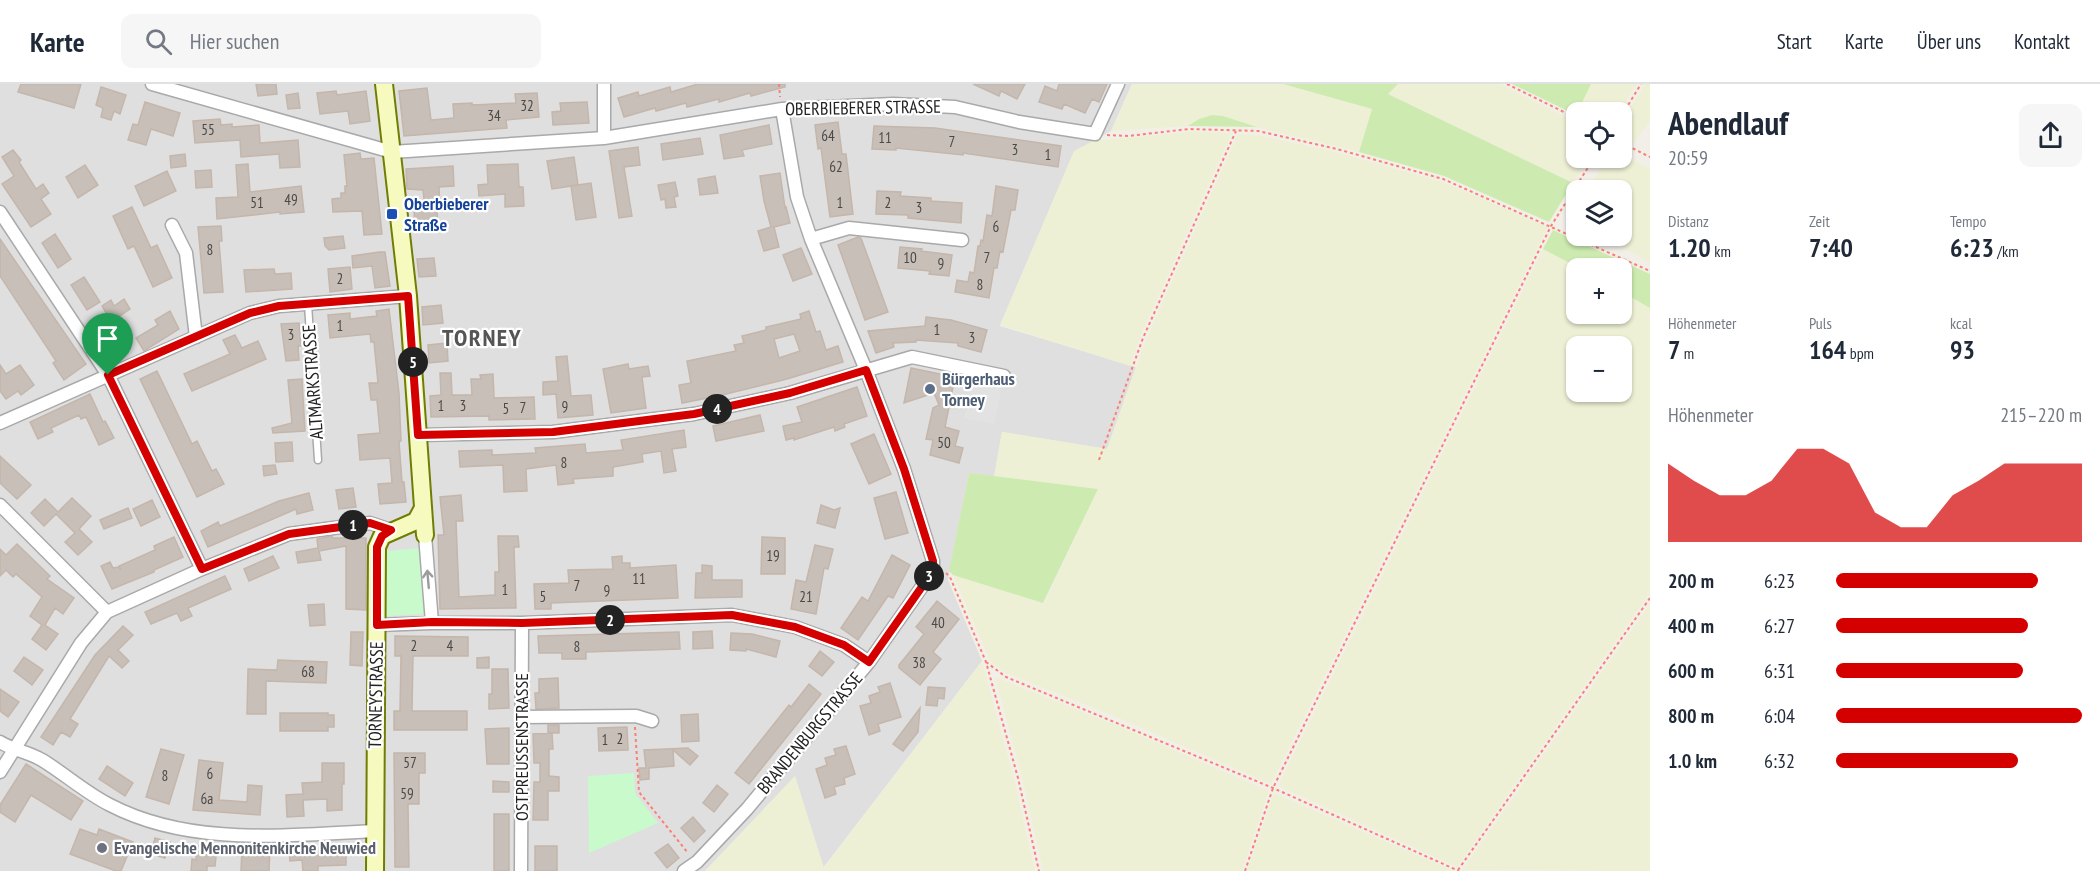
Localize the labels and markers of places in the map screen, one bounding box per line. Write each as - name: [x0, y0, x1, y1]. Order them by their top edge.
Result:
- place label: Oberbieberer Straße: [404, 192, 489, 236]
- marker: Oberbieberer Straße: [385, 207, 399, 221]
- pin: [82, 313, 133, 375]
- pin: 5: [398, 347, 428, 377]
- place label: Bürgerhaus Torney: [942, 367, 1015, 411]
- marker: Bürgerhaus Torney: [923, 382, 937, 396]
- pin: 4: [702, 394, 732, 424]
- pin: 1: [338, 510, 368, 540]
- pin: 3: [914, 561, 944, 591]
- pin: 2: [595, 605, 625, 635]
- place label: Evangelische Mennonitenkirche Neuwied: [114, 836, 376, 859]
- marker: Evangelische Mennonitenkirche Neuwied: [95, 841, 109, 855]

